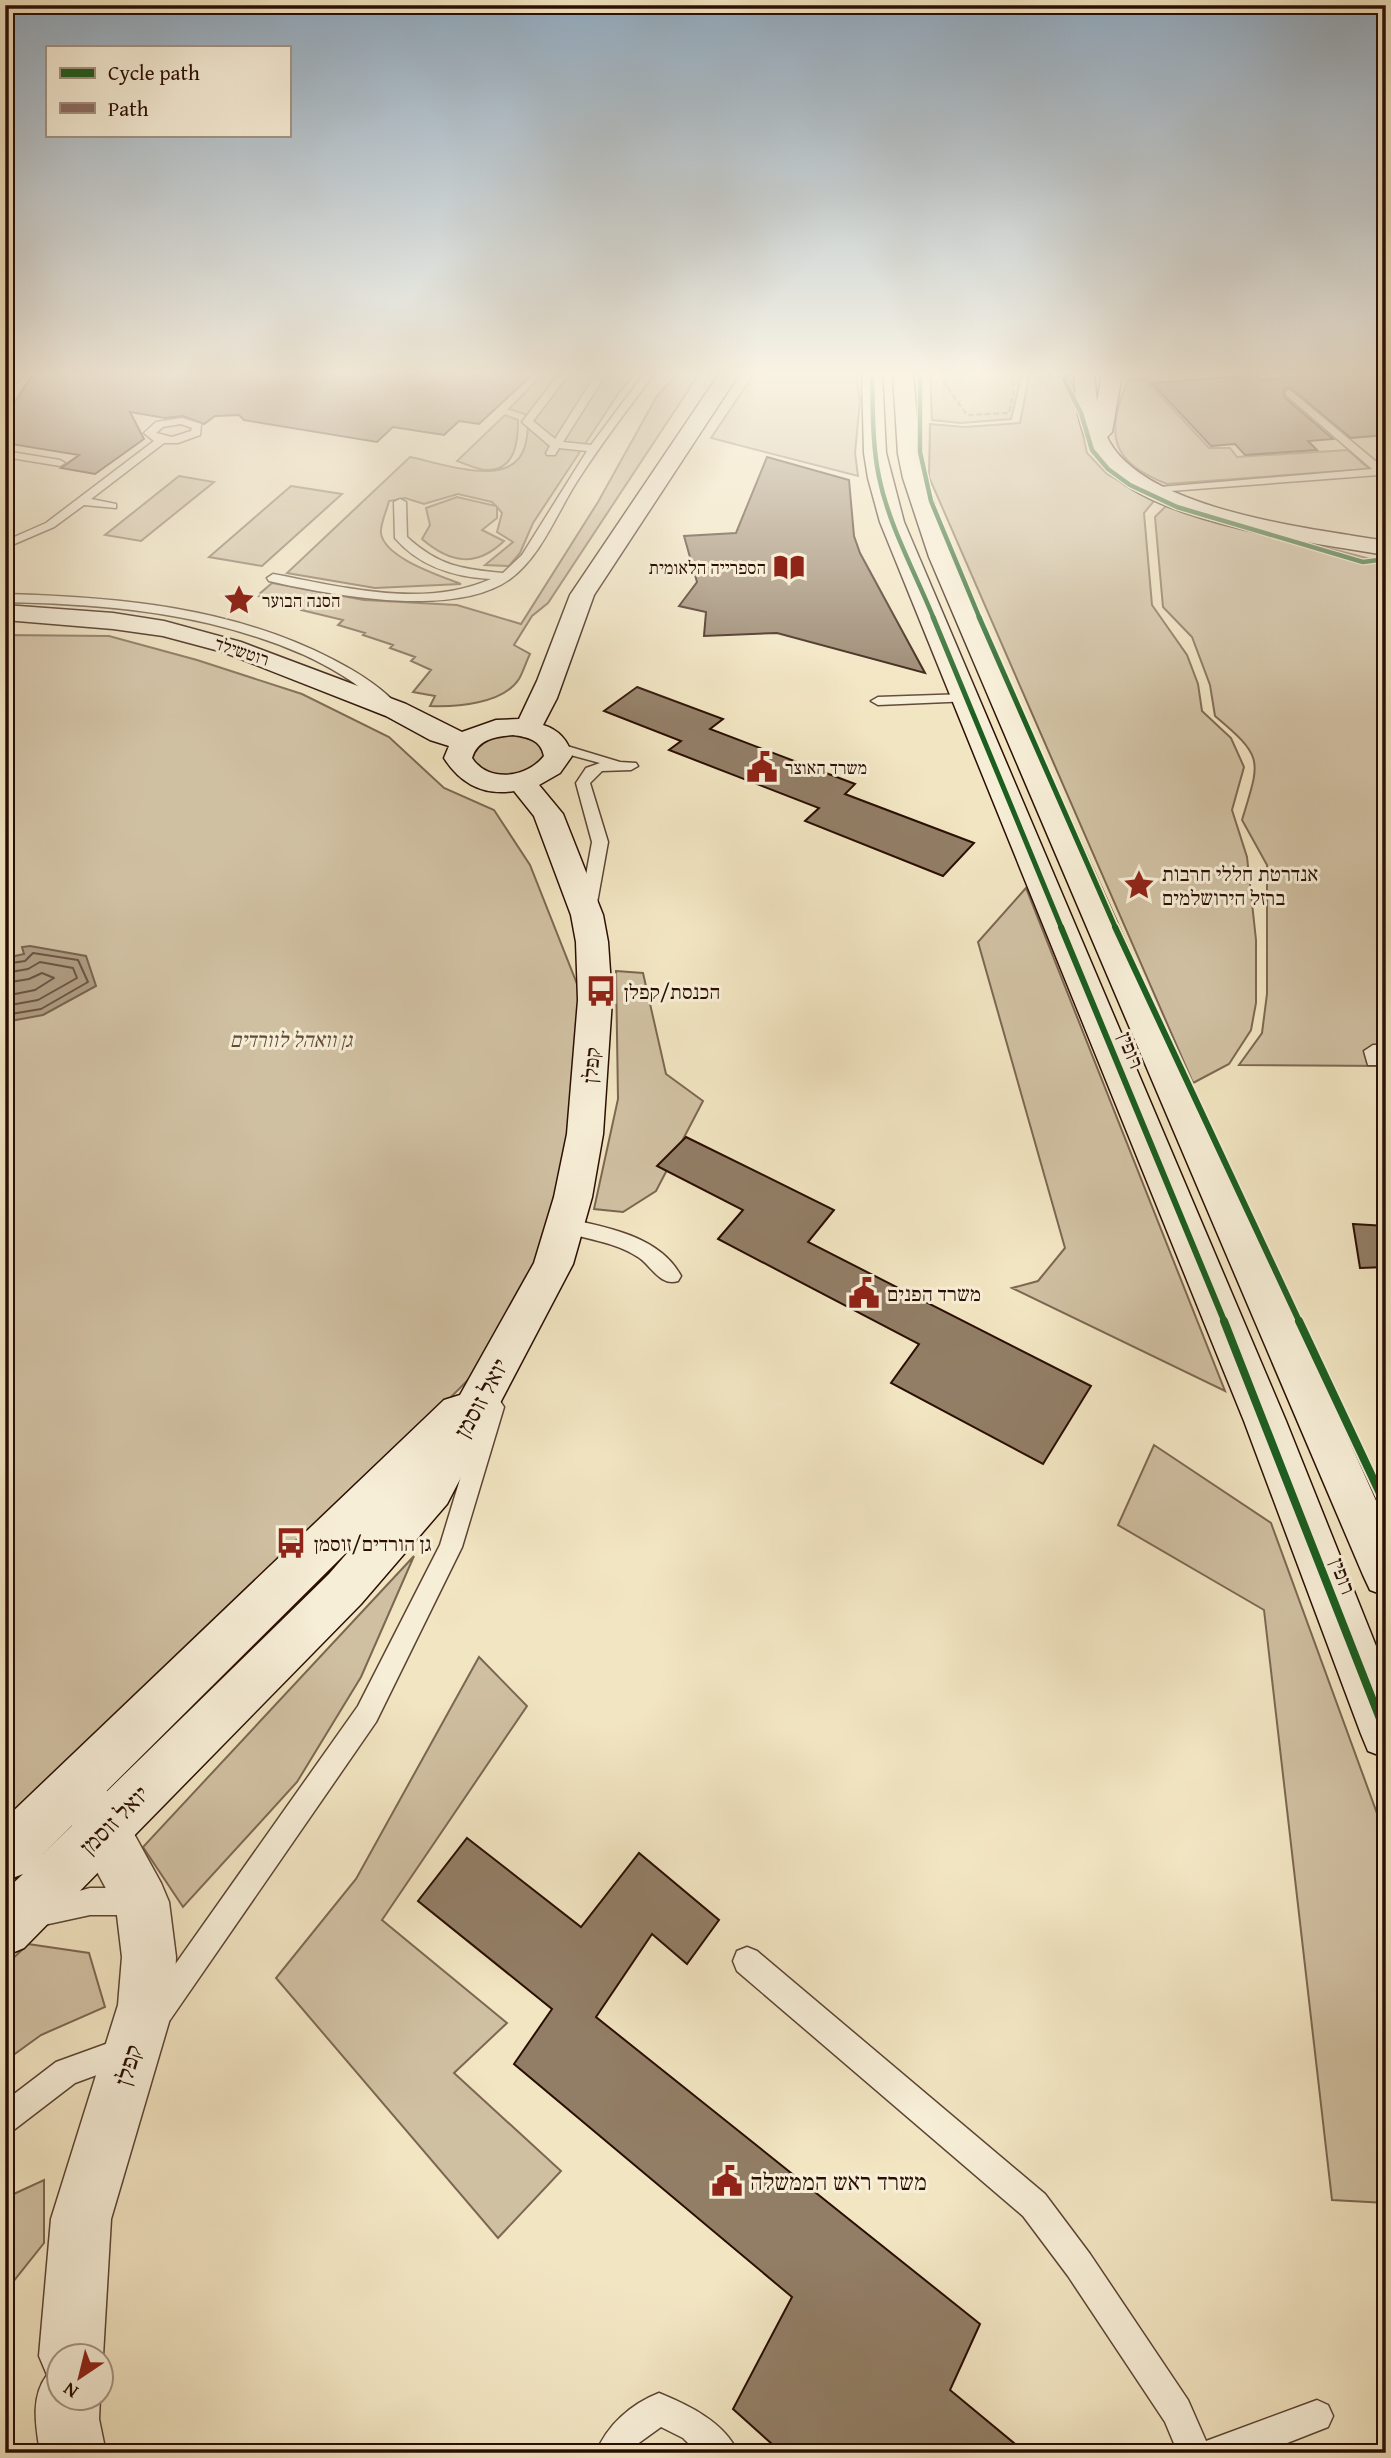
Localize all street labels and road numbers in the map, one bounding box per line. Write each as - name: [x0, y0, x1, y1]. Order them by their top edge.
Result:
- street label: רוטשילד: [211, 630, 273, 672]
- street label: רופין: [1110, 1027, 1152, 1073]
- street label: קפלן: [574, 1046, 608, 1084]
- street label: יואל זוסמן: [445, 1352, 517, 1444]
- street label: רופין: [1322, 1553, 1364, 1599]
- street label: יואל זוסמן: [71, 1777, 157, 1863]
- street label: קפלן: [105, 2040, 151, 2090]

